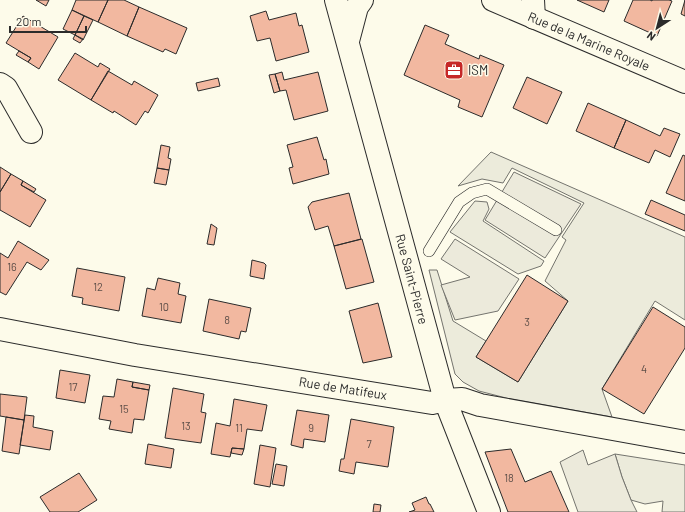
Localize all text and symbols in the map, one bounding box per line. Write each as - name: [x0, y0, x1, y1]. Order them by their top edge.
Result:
- scale bar: [10, 8, 86, 34]
- street label: Rue de la Marine Royale: [526, 8, 652, 74]
- north arrow: [637, 8, 677, 48]
- text: 20 m: [16, 14, 42, 28]
- text: N: [644, 29, 658, 44]
- office icon: ISM: [443, 59, 465, 81]
- place label: ISM: [468, 62, 488, 78]
- street label: Rue Saint-Pierre: [392, 232, 432, 326]
- house number: 16: [7, 260, 17, 273]
- house number: 12: [93, 280, 103, 293]
- house number: 10: [159, 300, 169, 313]
- house number: 8: [224, 313, 230, 326]
- house number: 3: [524, 315, 530, 328]
- house number: 4: [641, 362, 647, 375]
- street label: Rue de Matifeux: [298, 373, 388, 403]
- house number: 17: [68, 380, 78, 393]
- house number: 15: [119, 402, 129, 415]
- house number: 13: [181, 419, 191, 432]
- house number: 11: [235, 421, 243, 434]
- house number: 9: [308, 421, 314, 434]
- house number: 7: [366, 437, 372, 450]
- house number: 18: [504, 471, 514, 484]

